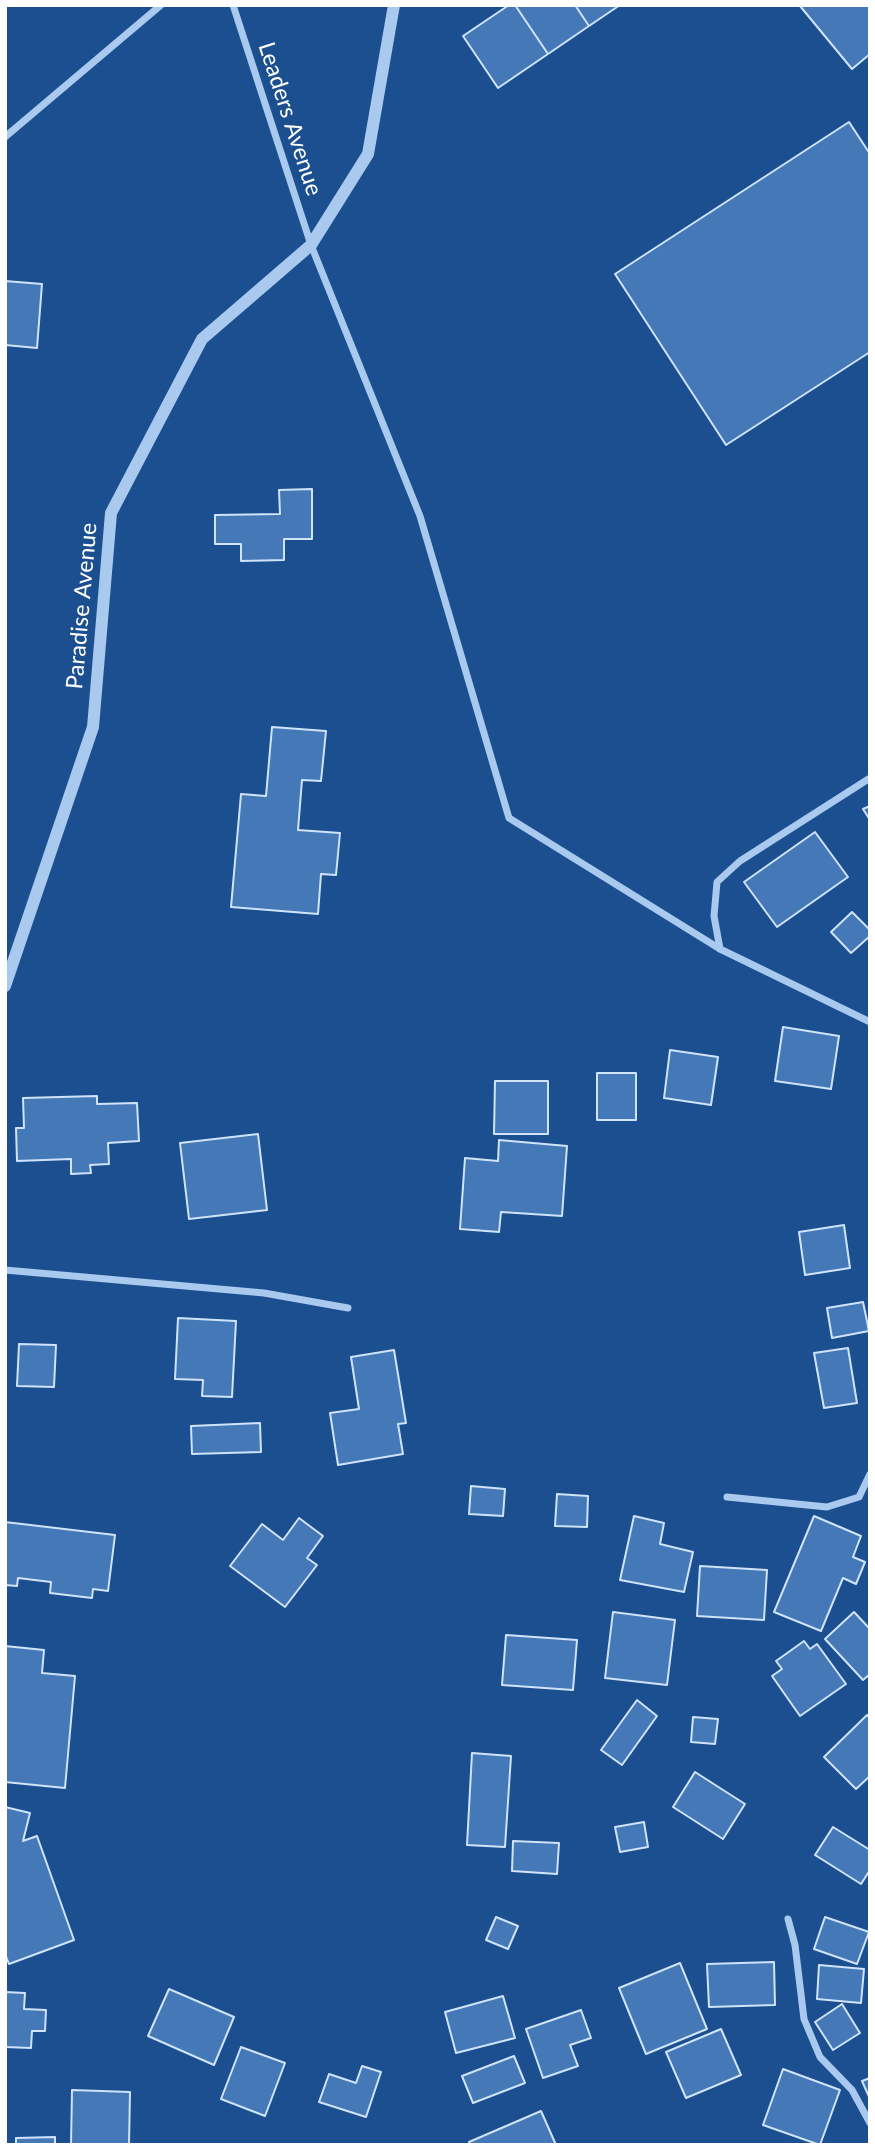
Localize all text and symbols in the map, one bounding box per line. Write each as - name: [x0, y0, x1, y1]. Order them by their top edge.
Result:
- street label: Leaders Avenue: [252, 39, 328, 199]
- street label: Paradise Avenue: [61, 522, 103, 690]

